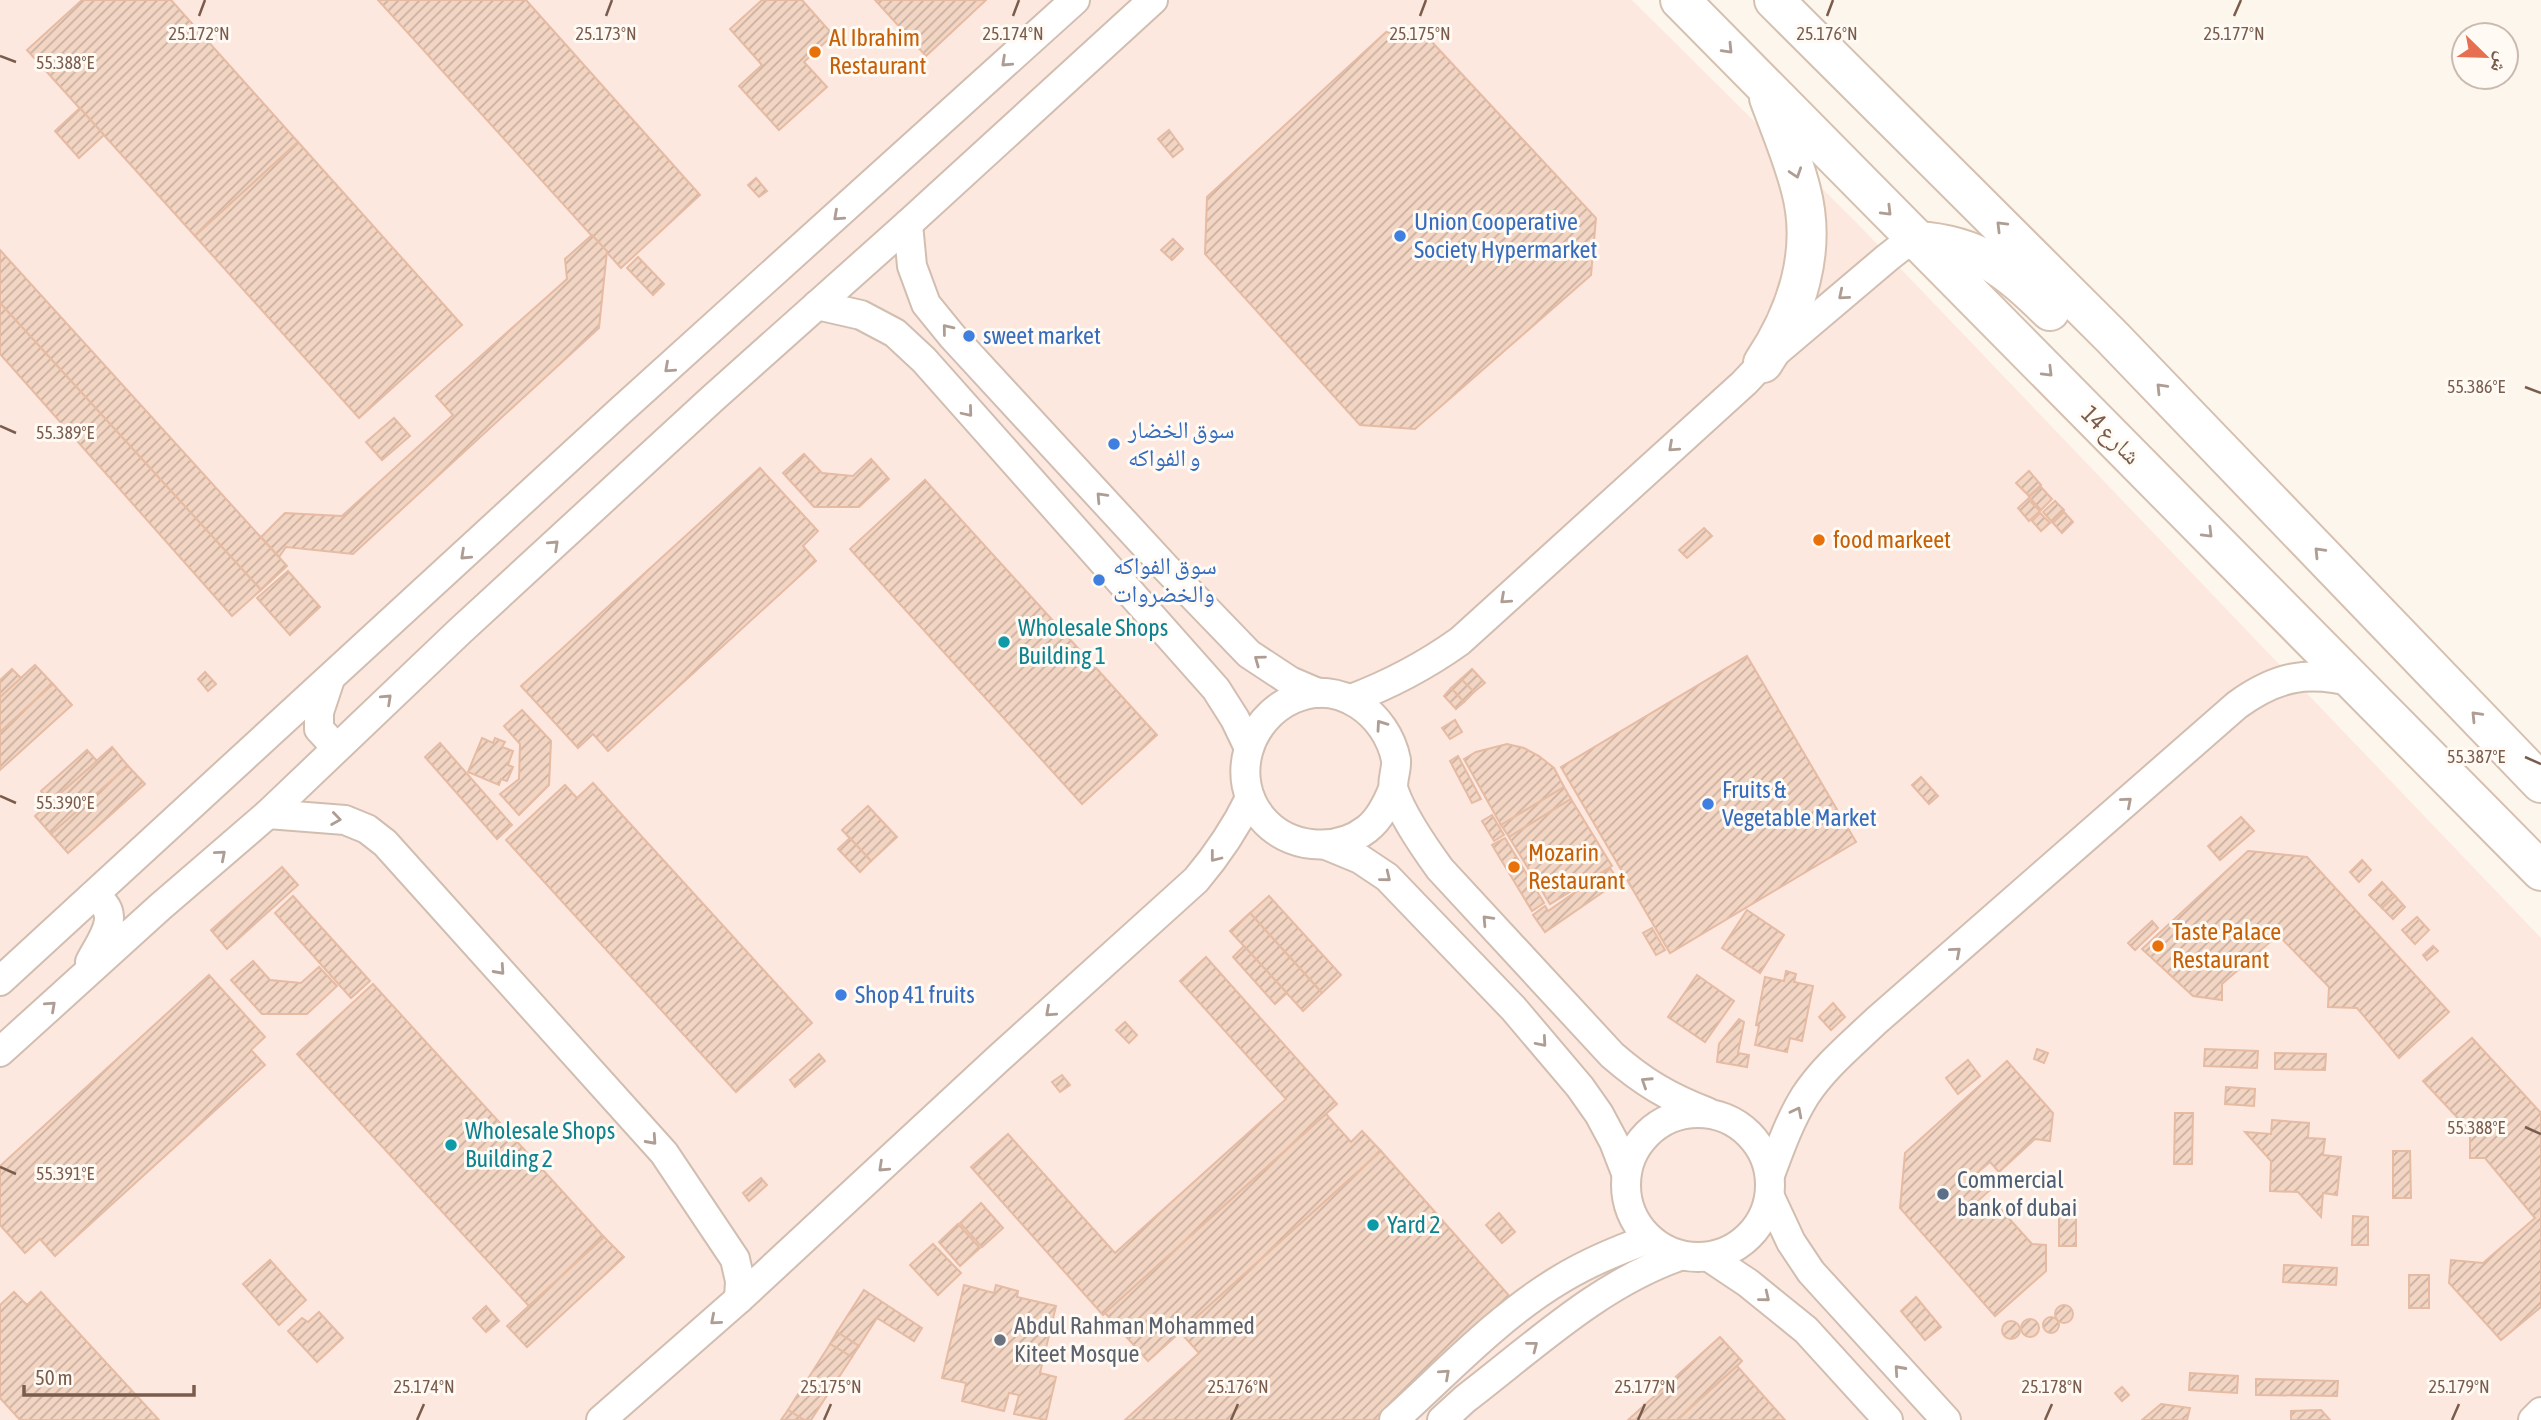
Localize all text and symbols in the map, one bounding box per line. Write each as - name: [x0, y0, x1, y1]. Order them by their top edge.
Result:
- north arrow: [2450, 21, 2520, 91]
- text: 25.172°N: [168, 23, 230, 44]
- text: 25.173°N: [575, 23, 637, 44]
- text: 25.174°N: [982, 23, 1044, 44]
- text: 25.175°N: [1389, 23, 1451, 44]
- text: 25.176°N: [1796, 23, 1858, 44]
- text: 25.177°N: [2203, 23, 2265, 44]
- place label: Al Ibrahim Restaurant: [829, 24, 926, 79]
- one-way arrow: [1719, 40, 1732, 53]
- marker: Al Ibrahim Restaurant: [807, 44, 823, 60]
- text: ش: [2486, 49, 2515, 76]
- text: 55.388°E: [36, 52, 94, 73]
- one-way arrow: [1001, 54, 1014, 66]
- one-way arrow: [1787, 167, 1802, 179]
- one-way arrow: [1879, 203, 1892, 216]
- one-way arrow: [833, 207, 846, 220]
- place label: Union Cooperative Society Hypermarket: [1414, 208, 1597, 263]
- one-way arrow: [1996, 222, 2009, 235]
- marker: Union Cooperative Society Hypermarket: [1392, 228, 1408, 244]
- one-way arrow: [1838, 287, 1851, 299]
- place label: sweet market: [983, 322, 1101, 349]
- one-way arrow: [943, 325, 955, 338]
- marker: sweet market: [961, 328, 977, 344]
- one-way arrow: [664, 360, 677, 372]
- one-way arrow: [2040, 364, 2052, 376]
- text: 55.386°E: [2447, 376, 2505, 397]
- one-way arrow: [2157, 383, 2170, 396]
- street label: شارع 14: [2075, 400, 2146, 471]
- one-way arrow: [960, 403, 972, 416]
- place label: سوق الخضار و الفواكه: [1127, 416, 1235, 471]
- text: 55.389°E: [36, 422, 94, 443]
- marker: سوق الخضار و الفواكه: [1106, 436, 1122, 452]
- one-way arrow: [1669, 438, 1682, 451]
- one-way arrow: [1096, 492, 1109, 505]
- one-way arrow: [2200, 525, 2213, 538]
- place label: food markeet: [1833, 526, 1951, 553]
- marker: food markeet: [1811, 532, 1827, 548]
- one-way arrow: [546, 540, 559, 553]
- one-way arrow: [460, 546, 473, 559]
- one-way arrow: [2314, 547, 2327, 560]
- place label: سوق الفواكه والخضروات: [1113, 552, 1217, 607]
- marker: سوق الفواكه والخضروات: [1091, 572, 1107, 588]
- one-way arrow: [1500, 591, 1513, 604]
- place label: Wholesale Shops Building 1: [1018, 614, 1168, 669]
- marker: Wholesale Shops Building 1: [996, 634, 1012, 650]
- one-way arrow: [1254, 656, 1267, 668]
- one-way arrow: [379, 695, 392, 708]
- one-way arrow: [2472, 711, 2485, 724]
- one-way arrow: [1377, 720, 1389, 733]
- text: 55.387°E: [2447, 746, 2505, 767]
- place label: Fruits & Vegetable Market: [1722, 776, 1877, 831]
- text: 55.390°E: [36, 792, 94, 813]
- marker: Fruits & Vegetable Market: [1700, 796, 1716, 812]
- one-way arrow: [2119, 798, 2132, 810]
- one-way arrow: [330, 811, 342, 826]
- place label: Mozarin Restaurant: [1528, 839, 1625, 894]
- one-way arrow: [1211, 849, 1224, 861]
- one-way arrow: [212, 851, 225, 863]
- marker: Mozarin Restaurant: [1506, 859, 1522, 875]
- one-way arrow: [1377, 869, 1390, 881]
- one-way arrow: [1483, 915, 1495, 928]
- place label: Taste Palace Restaurant: [2172, 918, 2281, 973]
- marker: Taste Palace Restaurant: [2150, 938, 2166, 954]
- one-way arrow: [1947, 948, 1960, 960]
- one-way arrow: [492, 962, 504, 975]
- place label: Shop 41 fruits: [855, 981, 975, 1008]
- marker: Shop 41 fruits: [833, 987, 849, 1003]
- one-way arrow: [42, 1001, 55, 1014]
- one-way arrow: [1045, 1004, 1058, 1016]
- one-way arrow: [1534, 1033, 1546, 1046]
- one-way arrow: [1640, 1077, 1653, 1090]
- one-way arrow: [1788, 1107, 1802, 1120]
- place label: Wholesale Shops Building 2: [465, 1117, 615, 1172]
- text: 55.388°E: [2447, 1117, 2505, 1138]
- one-way arrow: [644, 1131, 656, 1144]
- marker: Wholesale Shops Building 2: [443, 1137, 459, 1153]
- one-way arrow: [878, 1158, 891, 1171]
- text: 55.391°E: [36, 1163, 94, 1184]
- place label: Commercial bank of dubai: [1957, 1166, 2077, 1221]
- marker: Commercial bank of dubai: [1935, 1186, 1951, 1202]
- place label: Yard 2: [1387, 1211, 1440, 1238]
- marker: Yard 2: [1365, 1217, 1381, 1233]
- one-way arrow: [1756, 1289, 1769, 1301]
- one-way arrow: [710, 1312, 723, 1324]
- place label: Abdul Rahman Mohammed Kiteet Mosque: [1014, 1312, 1255, 1367]
- marker: Abdul Rahman Mohammed Kiteet Mosque: [992, 1332, 1008, 1348]
- one-way arrow: [1526, 1342, 1538, 1355]
- scale bar: [24, 1354, 194, 1398]
- text: 50 m: [35, 1365, 73, 1389]
- one-way arrow: [1895, 1365, 1907, 1378]
- one-way arrow: [1437, 1370, 1450, 1382]
- text: 25.174°N: [393, 1376, 455, 1397]
- text: 25.175°N: [800, 1376, 862, 1397]
- text: 25.176°N: [1207, 1376, 1269, 1397]
- text: 25.177°N: [1614, 1376, 1676, 1397]
- text: 25.178°N: [2021, 1376, 2083, 1397]
- text: 25.179°N: [2428, 1376, 2490, 1397]

